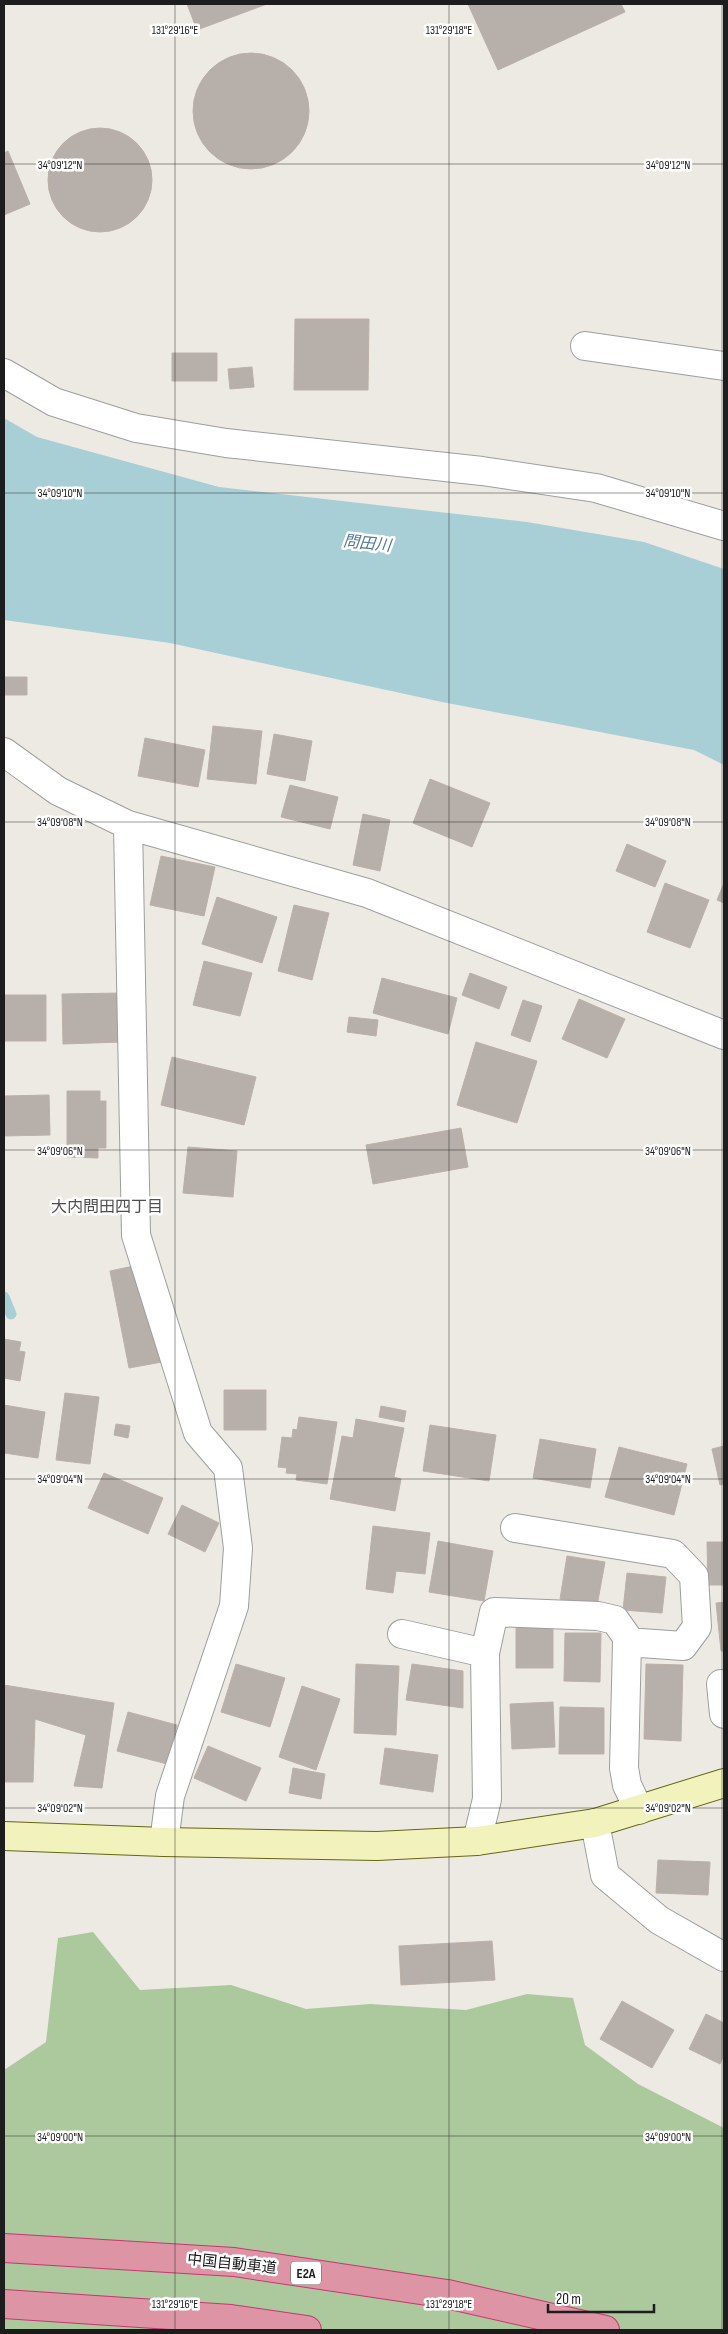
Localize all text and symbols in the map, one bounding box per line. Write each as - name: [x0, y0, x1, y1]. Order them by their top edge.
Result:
- text: 131°29'16"E: [152, 23, 198, 38]
- text: 131°29'18"E: [426, 23, 472, 38]
- text: 34°09'12"N: [38, 158, 82, 173]
- text: 34°09'12"N: [646, 158, 690, 173]
- text: 34°09'10"N: [38, 486, 82, 501]
- text: 34°09'10"N: [646, 486, 690, 501]
- water label: 問田川: [342, 532, 394, 556]
- text: 34°09'08"N: [37, 815, 83, 830]
- text: 34°09'08"N: [645, 815, 691, 830]
- text: 34°09'06"N: [37, 1144, 83, 1159]
- text: 34°09'06"N: [645, 1144, 691, 1159]
- district label: 大内問田四丁目: [51, 1198, 163, 1217]
- text: 34°09'04"N: [37, 1472, 83, 1487]
- text: 34°09'04"N: [645, 1472, 691, 1487]
- text: 34°09'02"N: [37, 1801, 83, 1816]
- text: 34°09'02"N: [645, 1801, 691, 1816]
- text: 34°09'00"N: [37, 2130, 83, 2145]
- text: 34°09'00"N: [645, 2130, 691, 2145]
- street label: 中国自動車道: [186, 2250, 278, 2278]
- road number: E2A: [291, 2262, 321, 2284]
- scale bar: [548, 2282, 654, 2314]
- text: 20 m: [556, 2290, 581, 2309]
- text: 131°29'16"E: [152, 2297, 198, 2312]
- text: 131°29'18"E: [426, 2297, 472, 2312]

